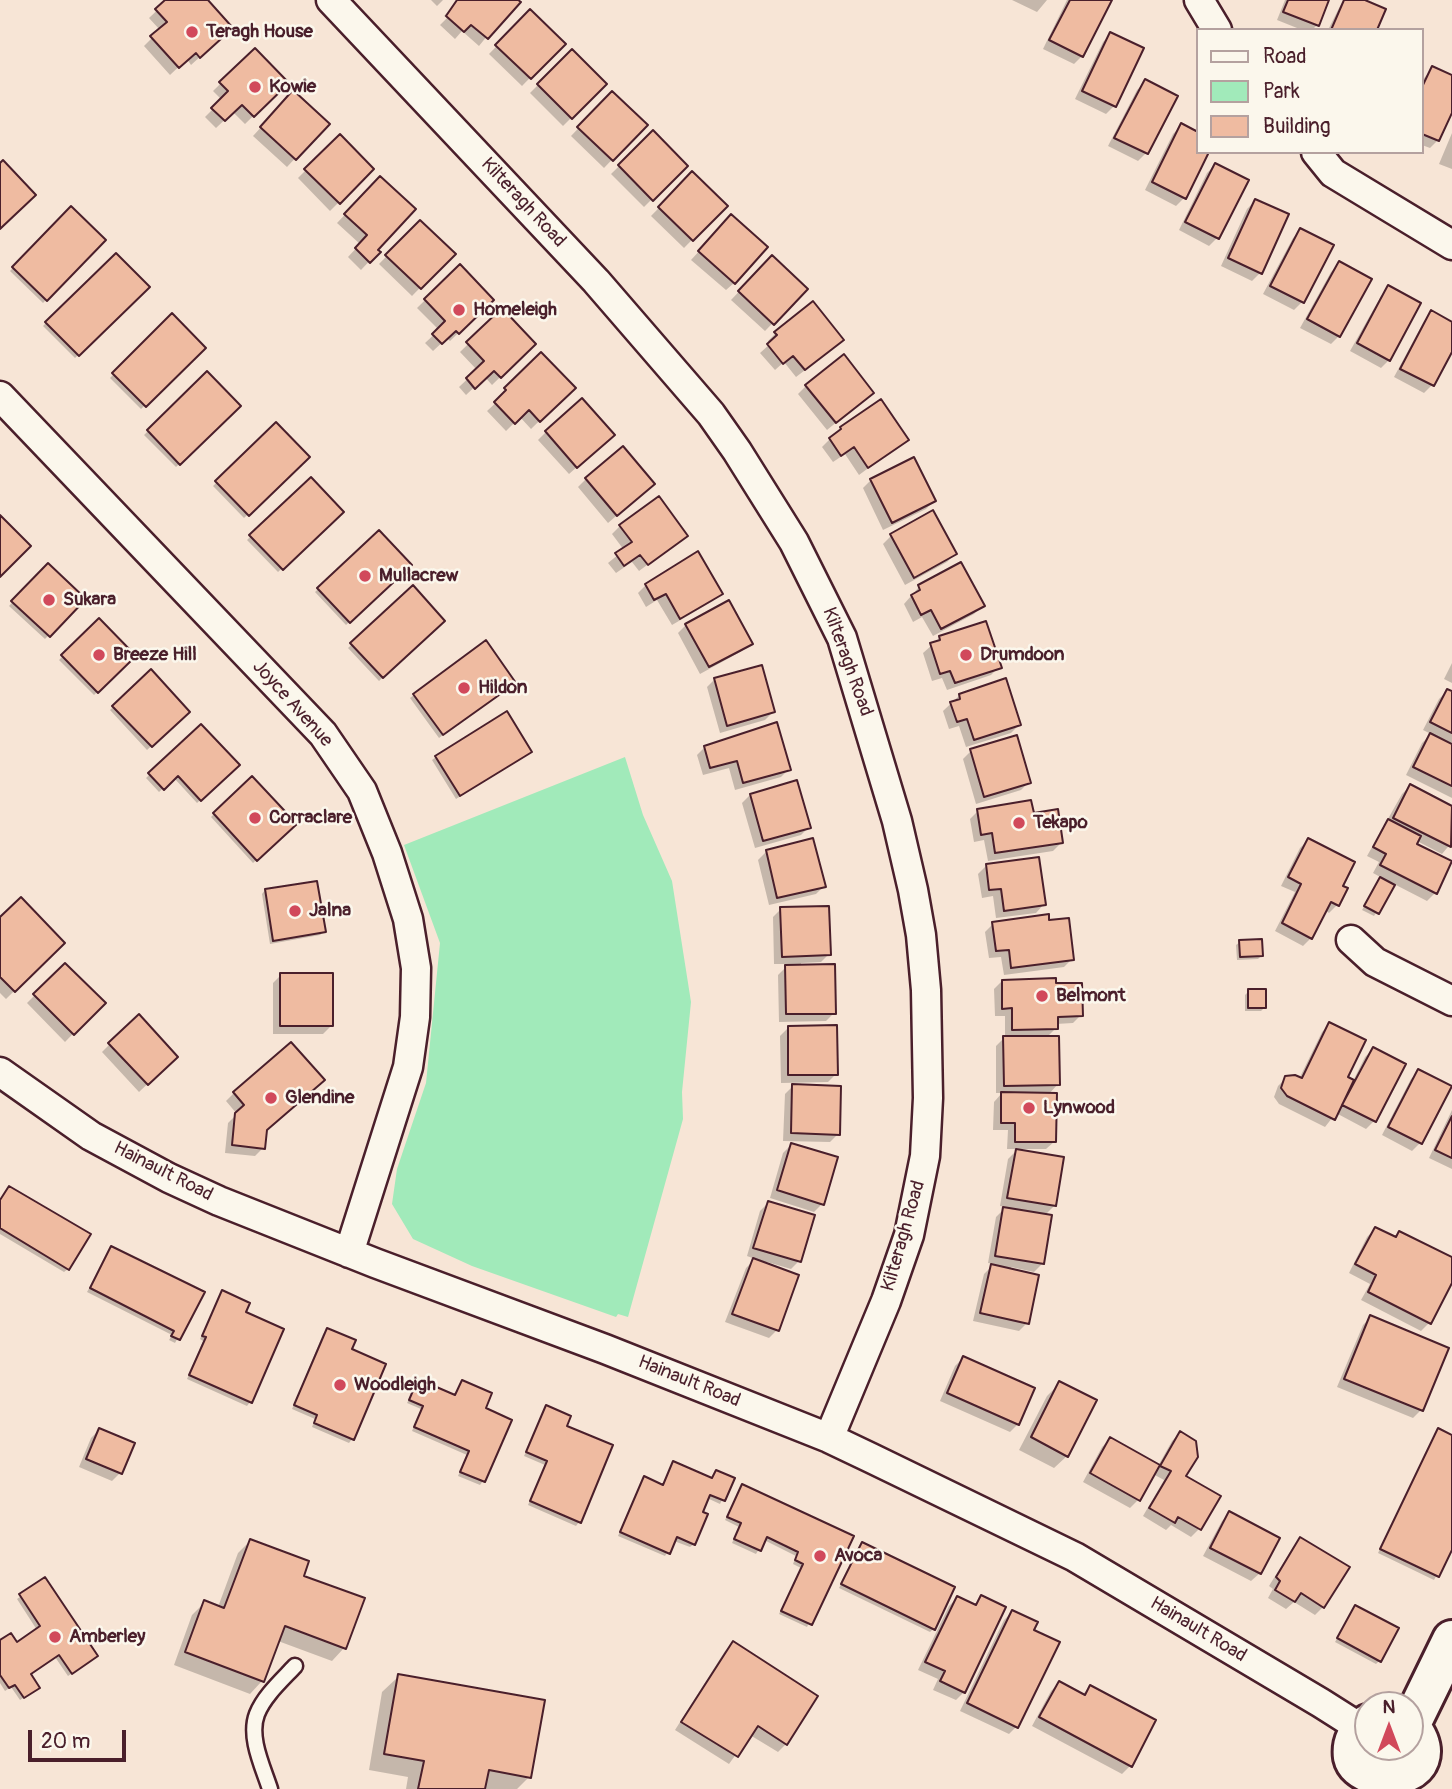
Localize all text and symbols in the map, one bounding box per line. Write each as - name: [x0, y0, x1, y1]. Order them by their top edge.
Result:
- place label: Teragh House: [206, 21, 313, 43]
- marker: Teragh House: [184, 24, 200, 40]
- legend: [1196, 28, 1424, 154]
- text: Road: [1263, 43, 1307, 70]
- place label: Kowie: [269, 76, 316, 98]
- text: Park: [1263, 78, 1300, 105]
- marker: Kowie: [247, 79, 263, 95]
- text: Building: [1263, 113, 1330, 140]
- street label: Kilteragh Road: [476, 153, 570, 253]
- place label: Homeleigh: [473, 299, 557, 321]
- marker: Homeleigh: [451, 302, 467, 318]
- place label: Mullacrew: [379, 565, 458, 587]
- marker: Mullacrew: [357, 568, 373, 584]
- place label: Sukara: [63, 589, 116, 611]
- marker: Sukara: [41, 592, 57, 608]
- street label: Kilteragh Road: [817, 604, 877, 720]
- place label: Breeze Hill: [113, 644, 197, 666]
- place label: Drumdoon: [980, 644, 1064, 666]
- marker: Breeze Hill: [91, 647, 107, 663]
- marker: Drumdoon: [958, 647, 974, 663]
- street label: Joyce Avenue: [247, 656, 337, 752]
- place label: Hildon: [478, 677, 528, 699]
- marker: Hildon: [456, 680, 472, 696]
- place label: Corraclare: [269, 807, 352, 829]
- marker: Corraclare: [247, 810, 263, 826]
- place label: Tekapo: [1033, 812, 1088, 834]
- marker: Tekapo: [1011, 815, 1027, 831]
- place label: Jalna: [309, 900, 351, 922]
- marker: Jalna: [287, 903, 303, 919]
- place label: Belmont: [1056, 985, 1126, 1007]
- marker: Belmont: [1034, 988, 1050, 1004]
- place label: Glendine: [285, 1087, 354, 1109]
- marker: Glendine: [263, 1090, 279, 1106]
- place label: Lynwood: [1043, 1097, 1115, 1119]
- marker: Lynwood: [1021, 1100, 1037, 1116]
- street label: Hainault Road: [110, 1137, 216, 1207]
- street label: Kilteragh Road: [877, 1178, 931, 1294]
- street label: Hainault Road: [634, 1351, 744, 1413]
- place label: Woodleigh: [354, 1374, 436, 1396]
- marker: Woodleigh: [332, 1377, 348, 1393]
- place label: Avoca: [834, 1545, 882, 1567]
- marker: Avoca: [812, 1548, 828, 1564]
- street label: Hainault Road: [1146, 1592, 1250, 1668]
- place label: Amberley: [69, 1626, 145, 1648]
- marker: Amberley: [47, 1629, 63, 1645]
- north arrow: [1354, 1691, 1424, 1761]
- text: N: [1383, 1695, 1395, 1719]
- scale bar: [32, 1716, 130, 1760]
- text: 20 m: [41, 1728, 90, 1755]

